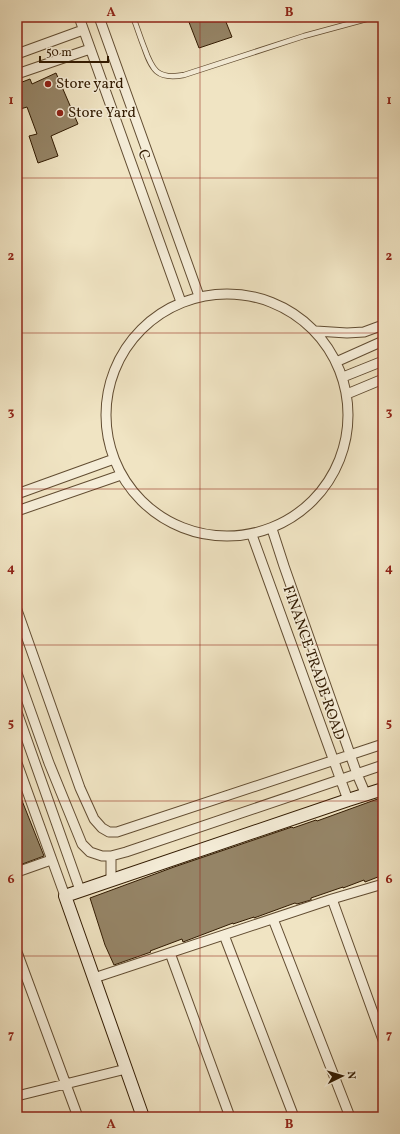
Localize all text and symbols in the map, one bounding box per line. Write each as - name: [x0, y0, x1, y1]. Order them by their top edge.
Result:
- text: A: [106, 4, 116, 22]
- text: B: [285, 4, 294, 22]
- scale bar: [40, 38, 108, 64]
- text: 50 m: [46, 45, 72, 61]
- place label: Store yard: [56, 74, 124, 95]
- marker: Store yard: [43, 79, 53, 89]
- text: 1: [8, 92, 14, 110]
- text: 1: [386, 92, 392, 110]
- place label: Store Yard: [68, 103, 136, 124]
- marker: Store Yard: [55, 108, 65, 118]
- street label: C: [131, 147, 155, 163]
- text: 2: [8, 248, 15, 266]
- text: 2: [386, 248, 393, 266]
- text: 3: [8, 404, 15, 422]
- text: 3: [386, 404, 393, 422]
- text: 4: [7, 560, 15, 578]
- text: 4: [385, 560, 393, 578]
- street label: FINANCE TRADE ROAD: [277, 583, 349, 743]
- text: 5: [8, 715, 14, 733]
- text: 5: [386, 715, 392, 733]
- text: 6: [7, 871, 15, 889]
- text: 6: [385, 871, 393, 889]
- text: 7: [8, 1027, 14, 1045]
- text: 7: [386, 1027, 392, 1045]
- north arrow: [322, 1056, 362, 1096]
- text: N: [343, 1071, 358, 1080]
- text: A: [106, 1116, 116, 1134]
- text: B: [285, 1116, 294, 1134]

